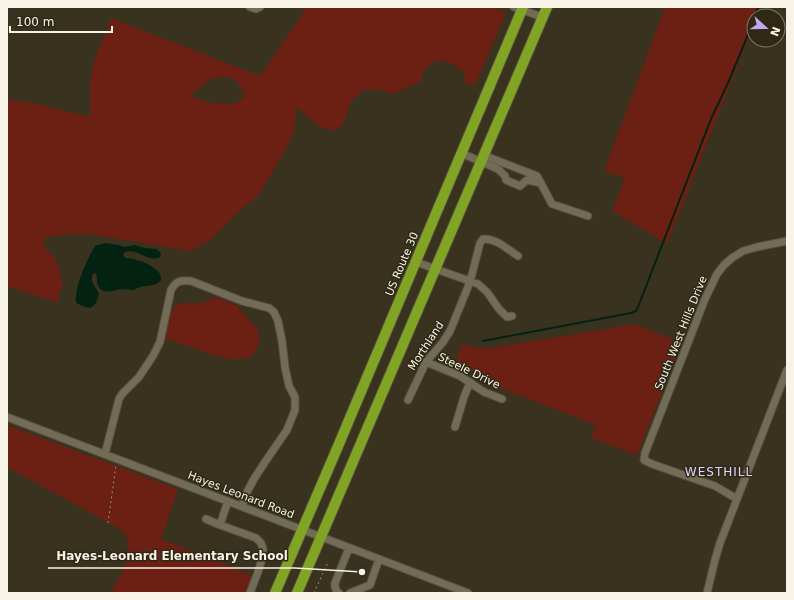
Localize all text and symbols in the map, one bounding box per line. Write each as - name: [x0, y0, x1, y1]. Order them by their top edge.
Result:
- scale bar: [10, 8, 112, 34]
- north arrow: [746, 8, 786, 48]
- text: 100 m: [16, 15, 54, 29]
- text: N: [767, 25, 783, 38]
- street label: US Route 30: [383, 230, 421, 298]
- street label: South West Hills Drive: [652, 274, 710, 392]
- street label: Morthland: [405, 319, 447, 373]
- street label: Steele Drive: [436, 350, 502, 392]
- district label: WESTHILL: [685, 465, 753, 479]
- street label: Hayes Leonard Road: [186, 469, 296, 521]
- callout: Hayes-Leonard Elementary School: [48, 544, 295, 568]
- text: Hayes-Leonard Elementary School: [56, 549, 288, 563]

